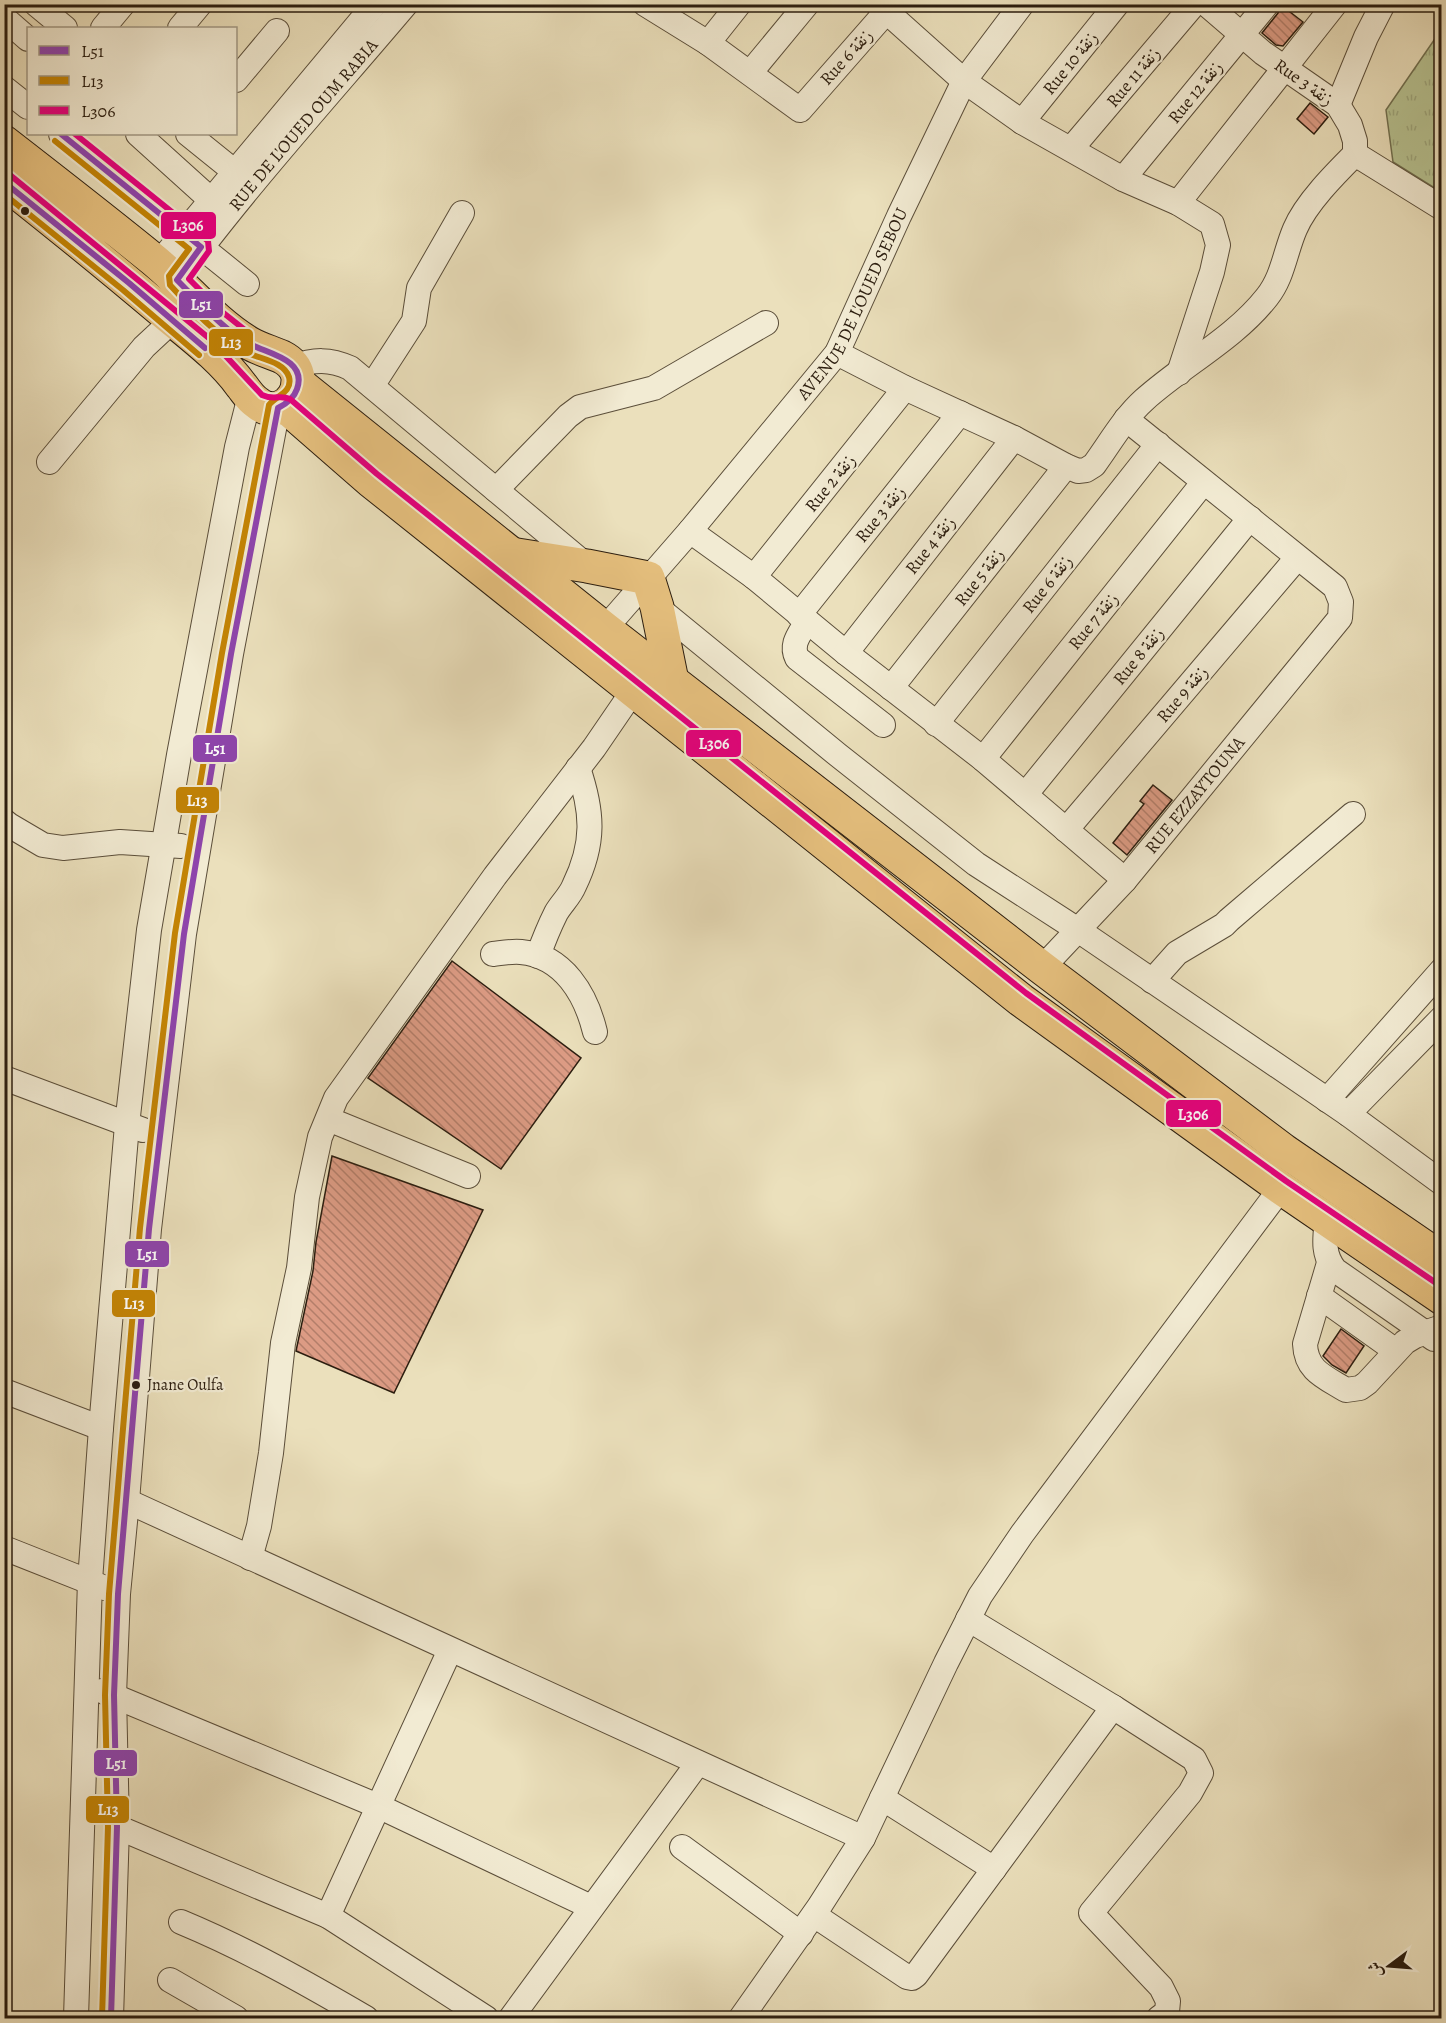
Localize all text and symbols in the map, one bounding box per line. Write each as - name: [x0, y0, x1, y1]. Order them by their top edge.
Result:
- street label: Rue 6 زنقة: [814, 24, 878, 90]
- street label: Rue 10 زنقة: [1037, 26, 1103, 100]
- legend: [27, 27, 237, 135]
- street label: RUE DE L'OUED OUM RABIA: [223, 33, 383, 216]
- text: L51: [81, 39, 104, 63]
- street label: Rue 11 زنقة: [1101, 42, 1165, 112]
- street label: Rue 3 زنقة: [1270, 53, 1338, 111]
- street label: Rue 12 زنقة: [1162, 56, 1228, 128]
- text: L13: [81, 69, 104, 93]
- text: L306: [81, 99, 116, 123]
- street label: AVENUE DE L'OUED SEBOU: [791, 204, 913, 406]
- unlabelled marker: [19, 205, 31, 217]
- line badge: L306: [160, 211, 217, 240]
- text: L306: [173, 215, 204, 237]
- line badge: L51: [178, 290, 224, 319]
- text: L51: [190, 294, 212, 316]
- line badge: L13: [208, 328, 254, 357]
- text: L13: [220, 332, 242, 354]
- street label: Rue 2 زنقة: [799, 449, 861, 517]
- street label: Rue 3 زنقة: [850, 480, 910, 548]
- street label: Rue 4 زنقة: [900, 511, 960, 579]
- street label: Rue 5 زنقة: [949, 543, 1009, 611]
- street label: Rue 6 زنقة: [1017, 550, 1077, 618]
- street label: Rue 7 زنقة: [1063, 587, 1123, 655]
- street label: Rue 8 زنقة: [1107, 622, 1169, 690]
- street label: Rue 9 زنقة: [1151, 660, 1213, 728]
- line badge: L306: [685, 729, 742, 758]
- street label: RUE EZZAYTOUNA: [1139, 731, 1250, 859]
- text: L306: [699, 733, 730, 755]
- line badge: L51: [192, 734, 238, 763]
- text: L51: [204, 738, 226, 760]
- line badge: L13: [175, 786, 220, 814]
- text: L13: [186, 790, 208, 812]
- line badge: L306: [1165, 1099, 1222, 1128]
- text: L306: [1178, 1104, 1209, 1126]
- line badge: L51: [124, 1240, 170, 1268]
- text: L51: [136, 1244, 158, 1266]
- line badge: L13: [111, 1289, 156, 1318]
- text: L13: [123, 1293, 145, 1315]
- place label: Jnane Oulfa: [147, 1374, 224, 1396]
- marker: Jnane Oulfa: [130, 1379, 142, 1391]
- line badge: L51: [93, 1749, 138, 1777]
- text: L51: [105, 1753, 127, 1775]
- line badge: L13: [85, 1795, 130, 1824]
- text: L13: [97, 1799, 119, 1821]
- north arrow: [1359, 1936, 1419, 1996]
- text: ش: [1363, 1959, 1388, 1981]

